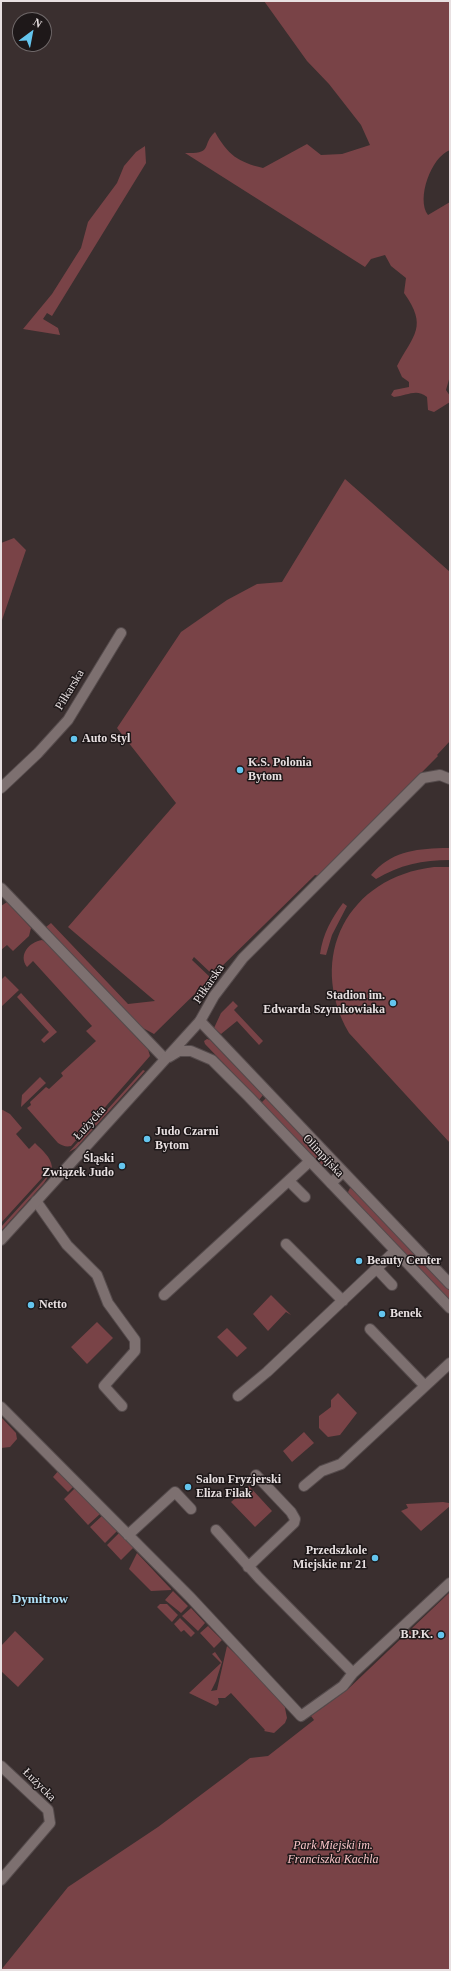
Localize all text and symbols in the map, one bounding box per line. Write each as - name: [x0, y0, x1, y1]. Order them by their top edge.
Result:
- north arrow: [12, 12, 52, 52]
- text: N: [31, 15, 44, 30]
- street label: Piłkarska: [52, 667, 88, 713]
- place label: Auto Styl: [82, 732, 130, 746]
- marker: Auto Styl: [69, 734, 79, 744]
- place label: K.S. Polonia Bytom: [248, 756, 312, 784]
- marker: K.S. Polonia Bytom: [235, 765, 245, 775]
- street label: Piłkarska: [191, 961, 227, 1007]
- place label: Stadion im. Edwarda Szymkowiaka: [263, 989, 385, 1017]
- marker: Stadion im. Edwarda Szymkowiaka: [388, 998, 398, 1008]
- street label: Łużycka: [71, 1103, 109, 1143]
- place label: Judo Czarni Bytom: [155, 1125, 219, 1153]
- street label: Olimpijska: [300, 1132, 346, 1180]
- marker: Judo Czarni Bytom: [142, 1134, 152, 1144]
- place label: Śląski Związek Judo: [42, 1152, 114, 1180]
- marker: Śląski Związek Judo: [117, 1161, 127, 1171]
- place label: Beauty Center: [367, 1254, 441, 1268]
- marker: Beauty Center: [354, 1256, 364, 1266]
- place label: Netto: [39, 1298, 67, 1312]
- marker: Netto: [26, 1300, 36, 1310]
- place label: Benek: [390, 1307, 422, 1321]
- marker: Benek: [377, 1309, 387, 1319]
- place label: Salon Fryzjerski Eliza Filak: [196, 1473, 281, 1501]
- marker: Salon Fryzjerski Eliza Filak: [183, 1482, 193, 1492]
- place label: Przedszkole Miejskie nr 21: [293, 1544, 367, 1572]
- marker: Przedszkole Miejskie nr 21: [370, 1553, 380, 1563]
- district label: Dymitrow: [12, 1592, 68, 1608]
- place label: B.P.K.: [400, 1628, 433, 1642]
- marker: B.P.K.: [436, 1630, 446, 1640]
- street label: Łużycka: [19, 1765, 59, 1805]
- park label: Park Miejski im. Franciszka Kachla: [288, 1839, 378, 1867]

